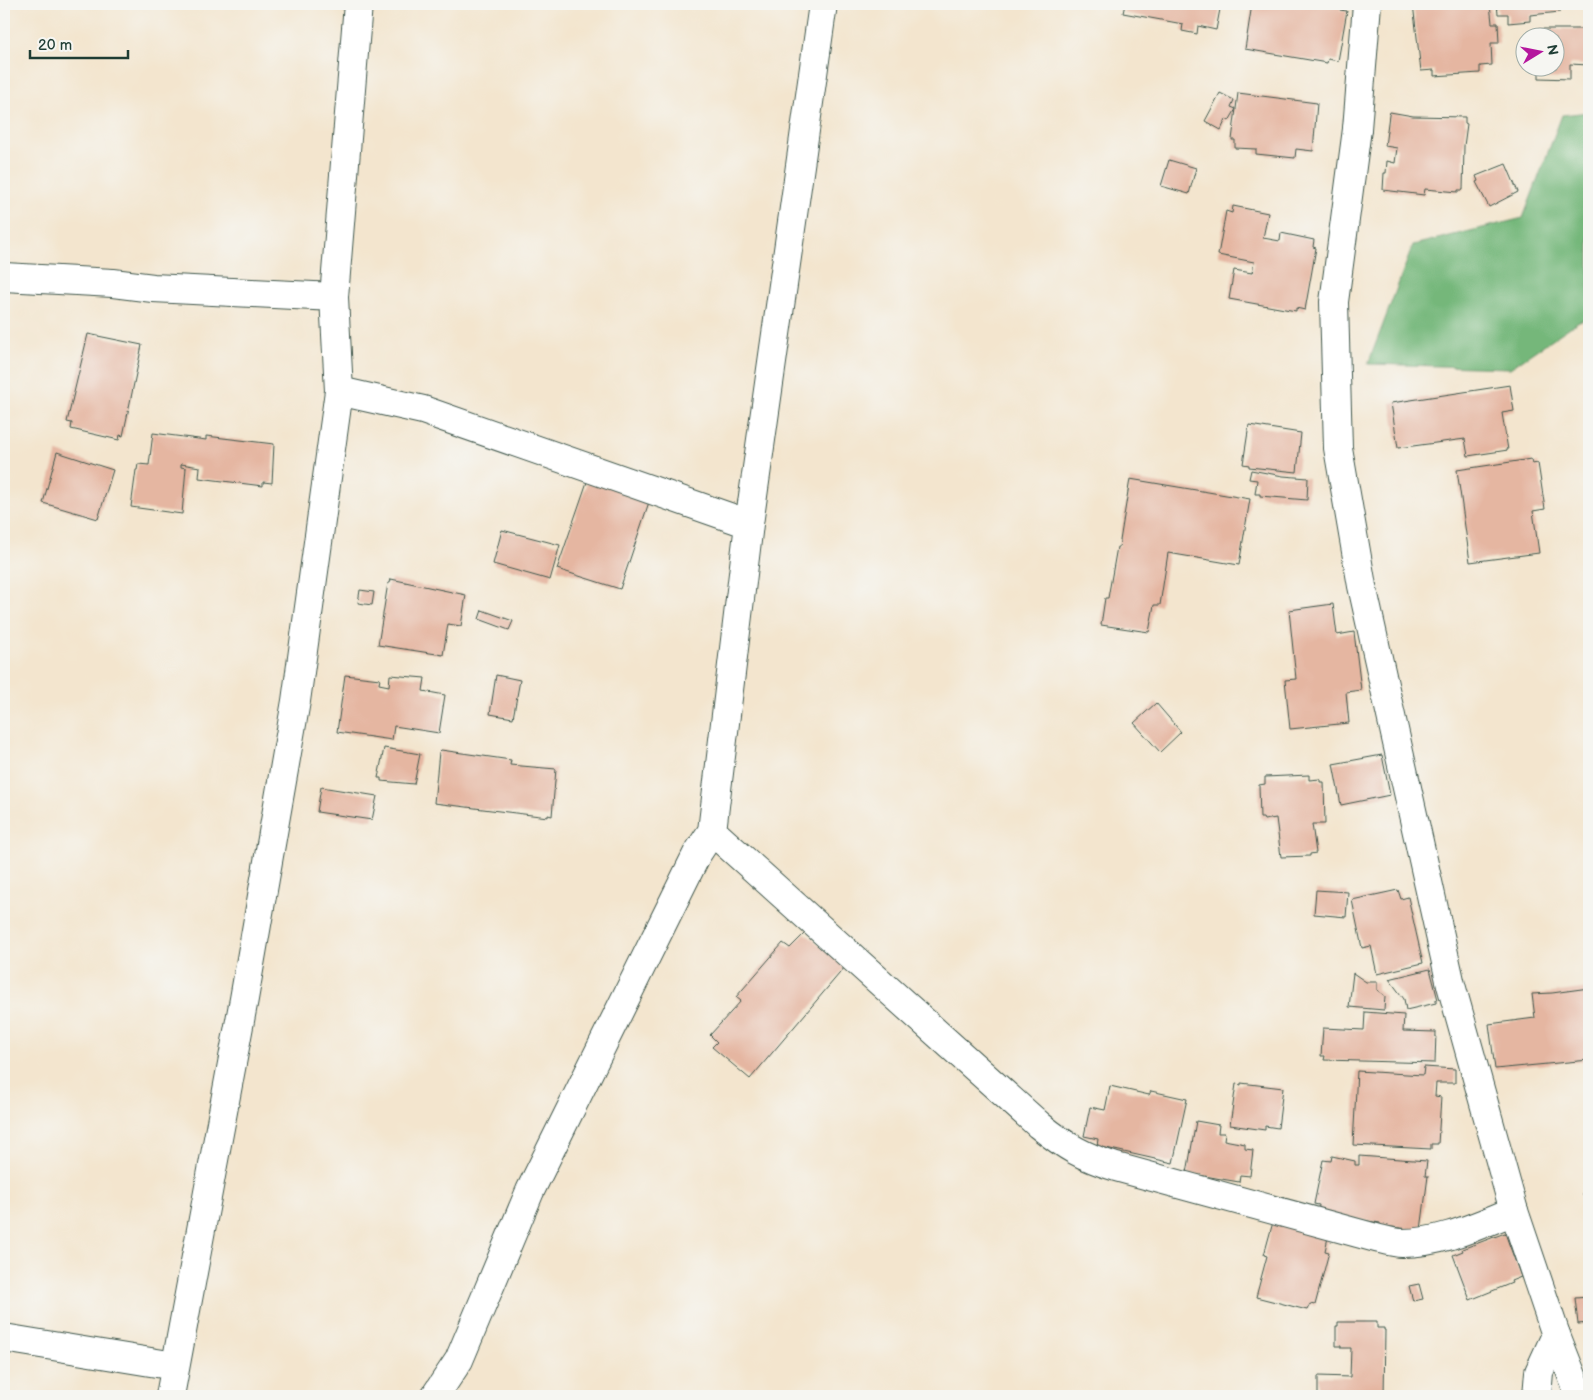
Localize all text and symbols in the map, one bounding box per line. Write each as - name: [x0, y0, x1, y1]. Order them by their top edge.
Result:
- scale bar: [30, 28, 128, 60]
- north arrow: [1516, 28, 1566, 78]
- text: 20 m: [38, 36, 72, 55]
- text: N: [1543, 43, 1562, 56]

